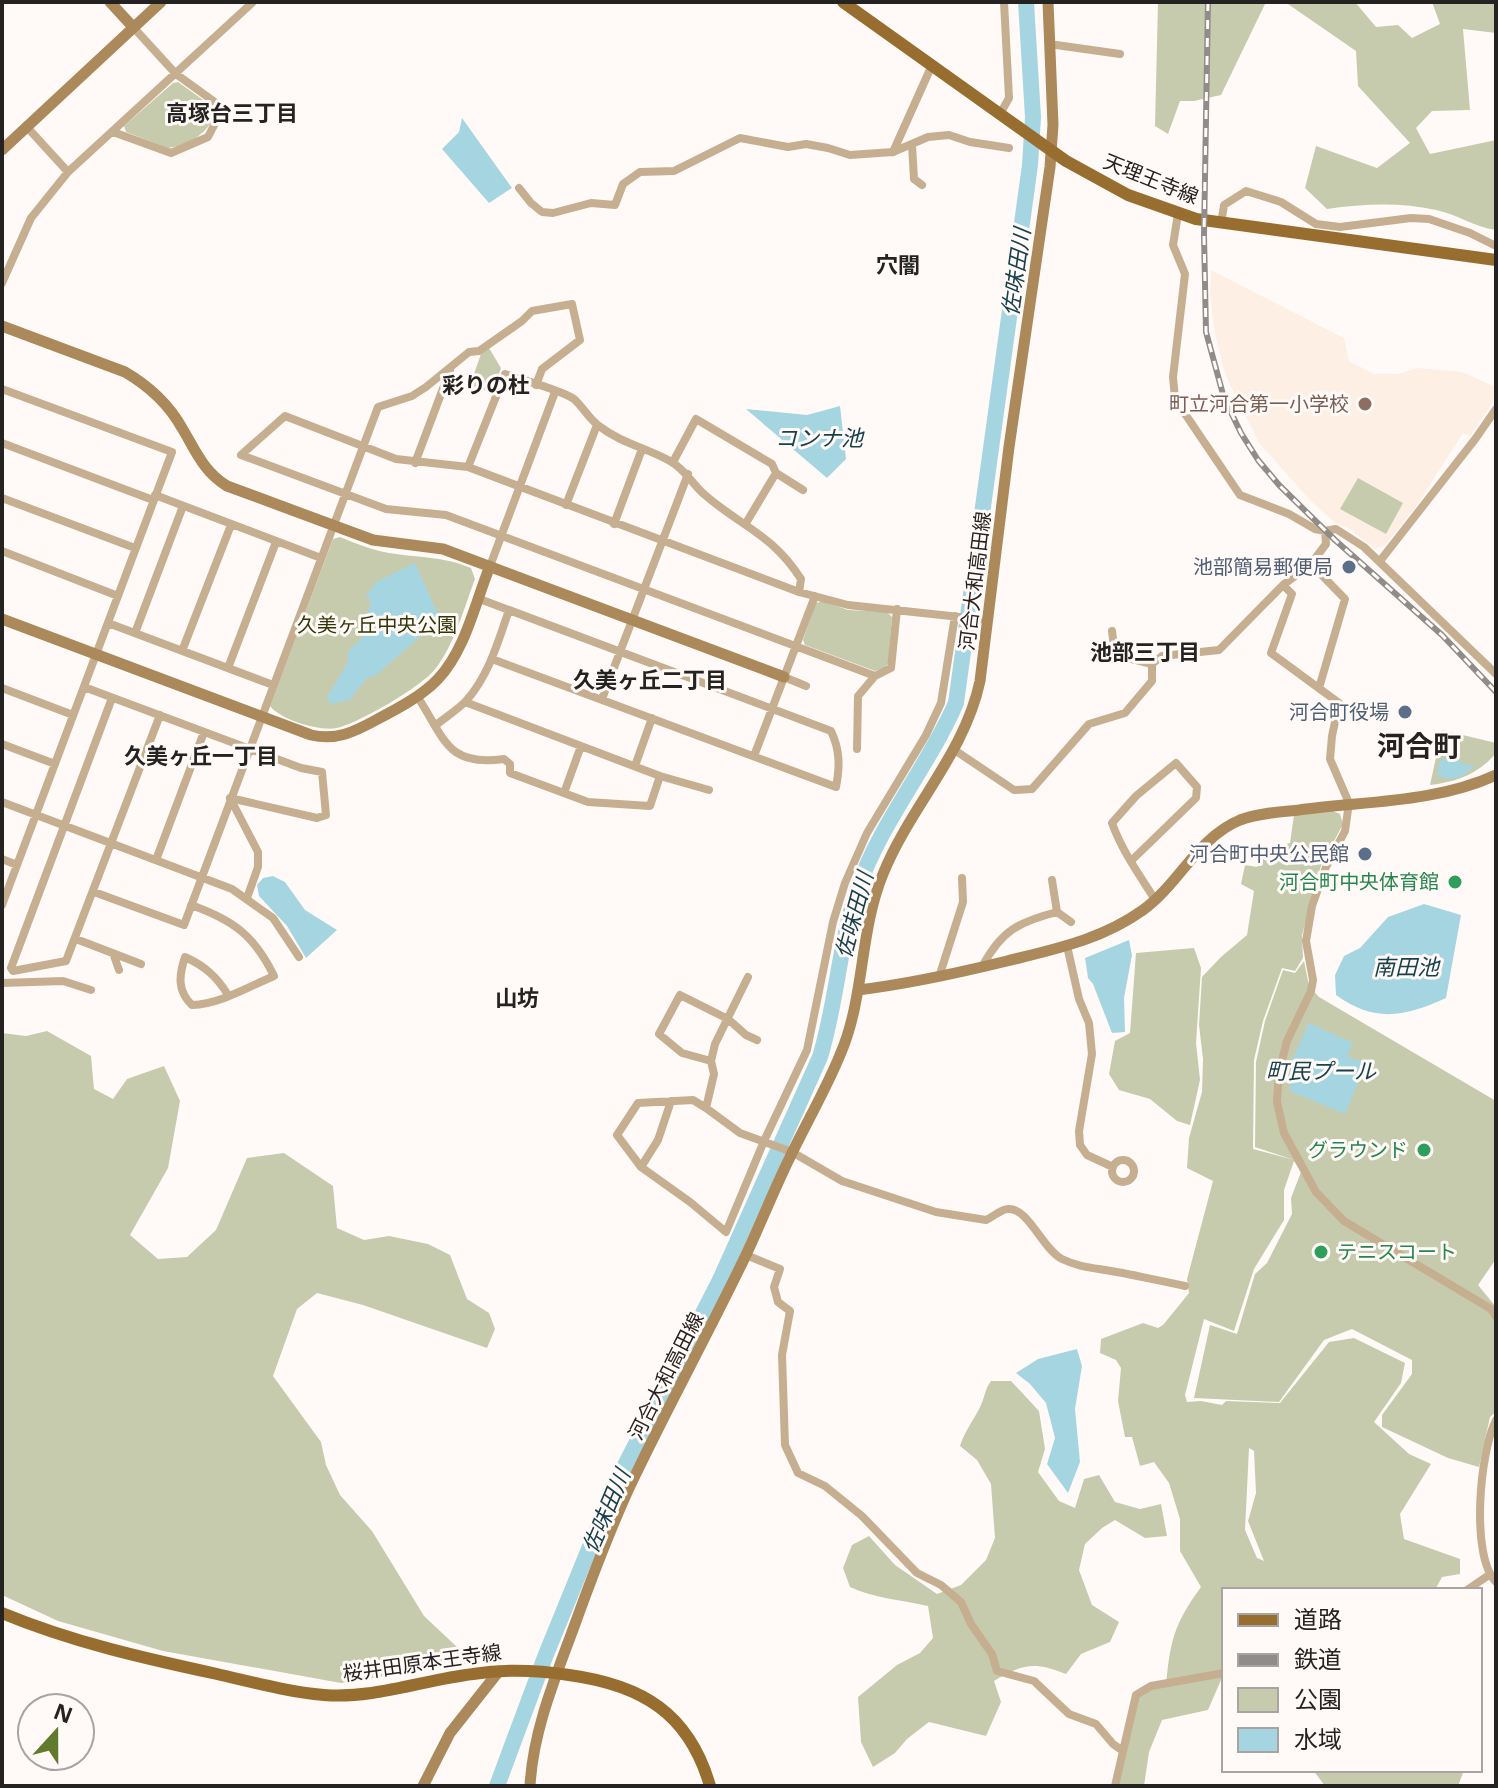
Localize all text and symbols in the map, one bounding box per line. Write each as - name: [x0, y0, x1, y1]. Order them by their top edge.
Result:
- district label: 高塚台三丁目: [166, 97, 298, 127]
- street label: 天理王寺線: [1100, 147, 1203, 210]
- water label: 佐味田川: [994, 224, 1036, 318]
- district label: 穴闇: [876, 249, 920, 279]
- district label: 彩りの杜: [442, 369, 530, 399]
- place label: 町立河合第一小学校: [1169, 390, 1349, 417]
- marker: 町立河合第一小学校: [1356, 395, 1374, 413]
- water label: コンナ池: [775, 422, 865, 452]
- street label: 河合大和高田線: [953, 510, 996, 652]
- place label: 池部簡易郵便局: [1193, 553, 1333, 580]
- marker: 池部簡易郵便局: [1340, 558, 1358, 576]
- park label: 久美ヶ丘中央公園: [297, 611, 457, 638]
- district label: 池部三丁目: [1090, 636, 1200, 666]
- district label: 久美ヶ丘二丁目: [573, 664, 727, 694]
- place label: 河合町役場: [1289, 698, 1389, 725]
- marker: 河合町役場: [1396, 703, 1414, 721]
- district label: 河合町: [1377, 726, 1461, 764]
- district label: 久美ヶ丘一丁目: [124, 740, 278, 770]
- place label: 河合町中央公民館: [1189, 840, 1349, 867]
- marker: 河合町中央公民館: [1356, 845, 1374, 863]
- water label: 佐味田川: [827, 866, 879, 961]
- place label: 河合町中央体育館: [1279, 868, 1439, 895]
- marker: 河合町中央体育館: [1446, 873, 1464, 891]
- water label: 南田池: [1373, 951, 1441, 981]
- district label: 山坊: [495, 982, 539, 1012]
- water label: 町民プール: [1266, 1055, 1377, 1085]
- place label: グラウンド: [1308, 1136, 1408, 1163]
- marker: グラウンド: [1415, 1141, 1433, 1159]
- place label: テニスコート: [1337, 1238, 1457, 1265]
- marker: テニスコート: [1312, 1243, 1330, 1261]
- street label: 河合大和高田線: [622, 1307, 709, 1444]
- water label: 佐味田川: [574, 1462, 637, 1557]
- legend: [1222, 1588, 1482, 1772]
- text: 道路: [1294, 1602, 1342, 1635]
- street label: 桜井田原本王寺線: [341, 1638, 503, 1687]
- text: 鉄道: [1294, 1642, 1342, 1675]
- text: 公園: [1294, 1682, 1342, 1715]
- north arrow: [16, 1692, 96, 1772]
- text: N: [50, 1695, 77, 1730]
- text: 水域: [1294, 1722, 1342, 1755]

